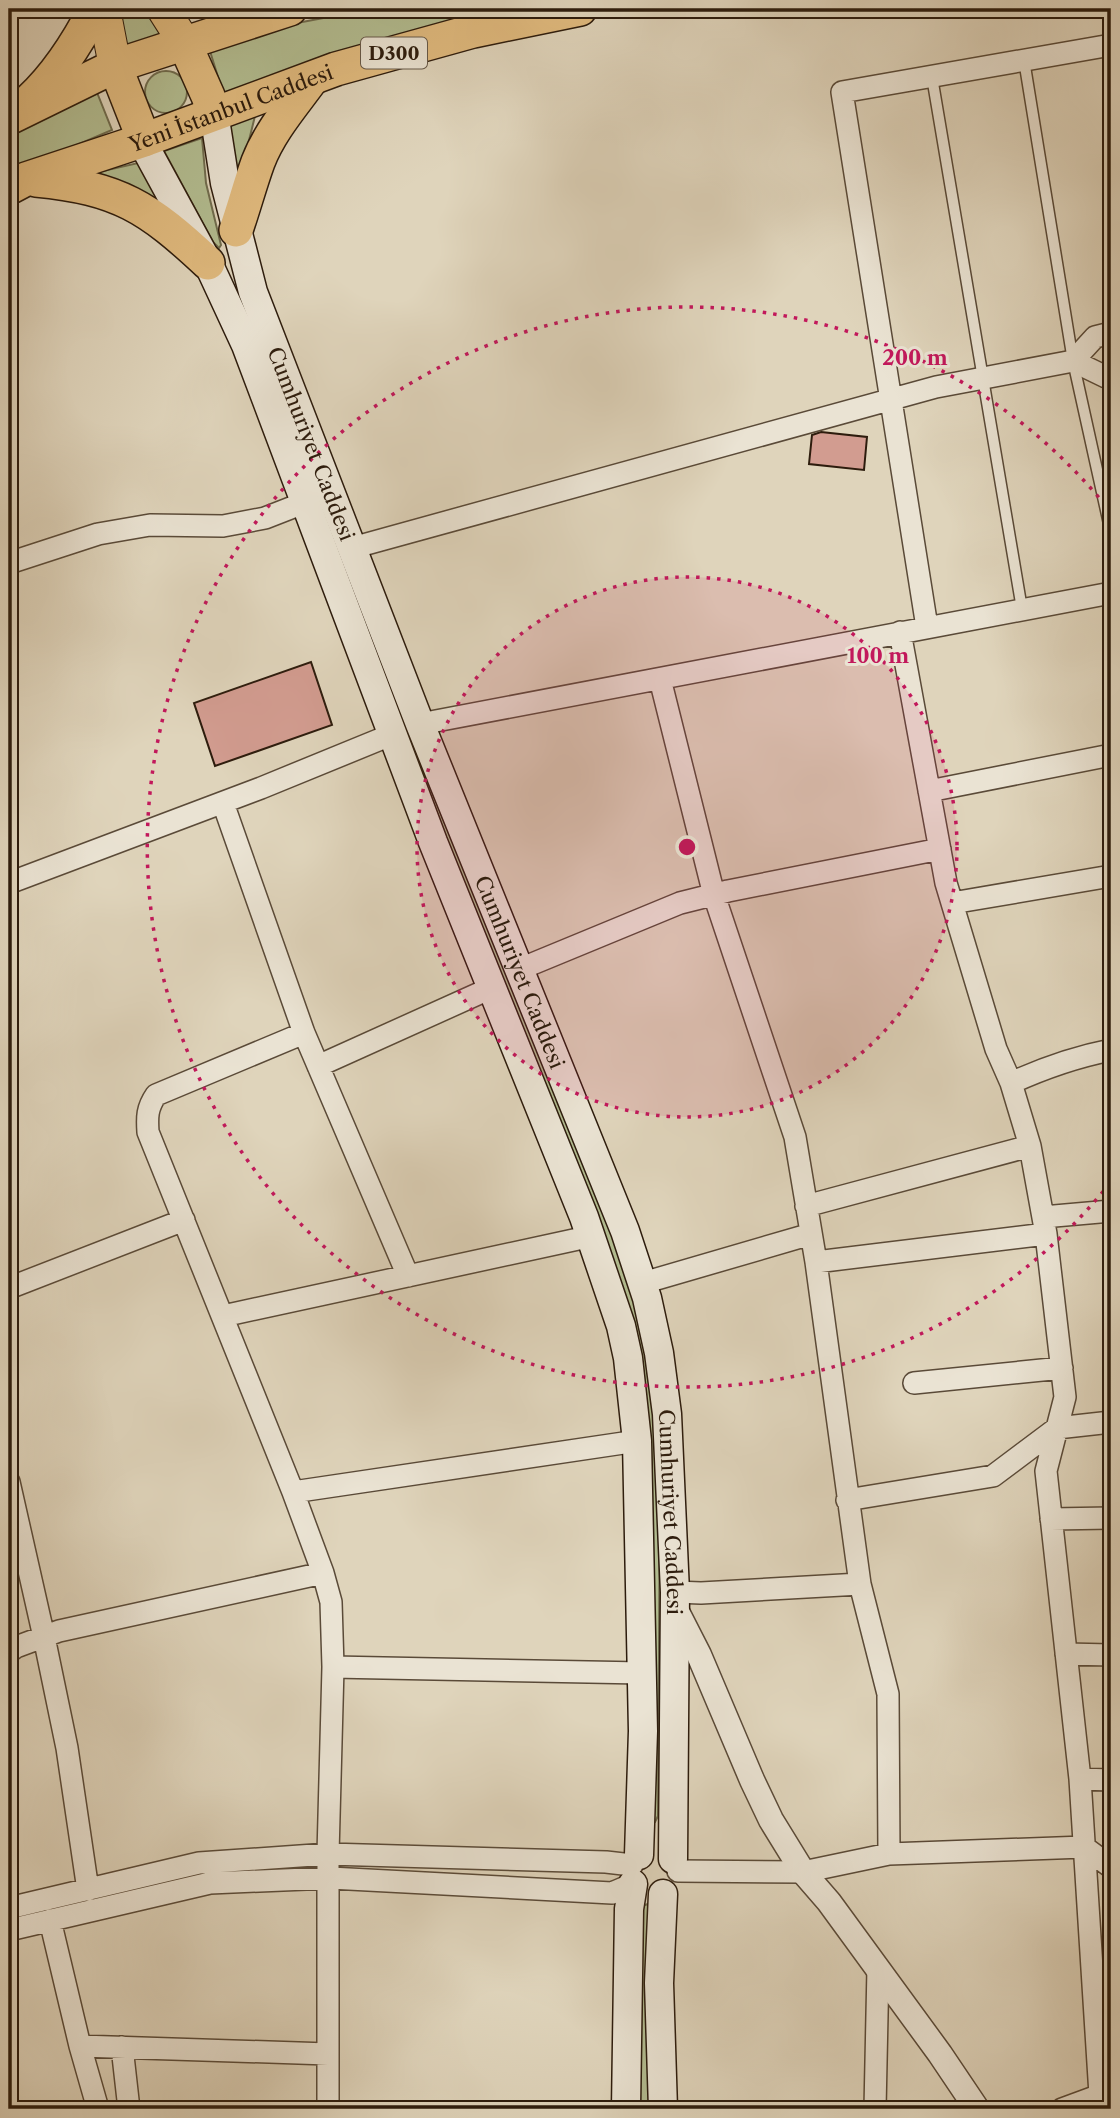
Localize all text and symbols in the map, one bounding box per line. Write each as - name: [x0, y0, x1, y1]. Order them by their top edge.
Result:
- road number: D300: [361, 38, 427, 68]
- street label: Yeni İstanbul Caddesi: [125, 59, 336, 157]
- street label: Cumhuriyet Caddesi: [263, 343, 360, 544]
- text: 200 m: [882, 345, 948, 370]
- text: 100 m: [847, 643, 909, 668]
- centre of rings: [675, 835, 699, 859]
- street label: Cumhuriyet Caddesi: [470, 872, 570, 1072]
- street label: Cumhuriyet Caddesi: [654, 1409, 688, 1615]

